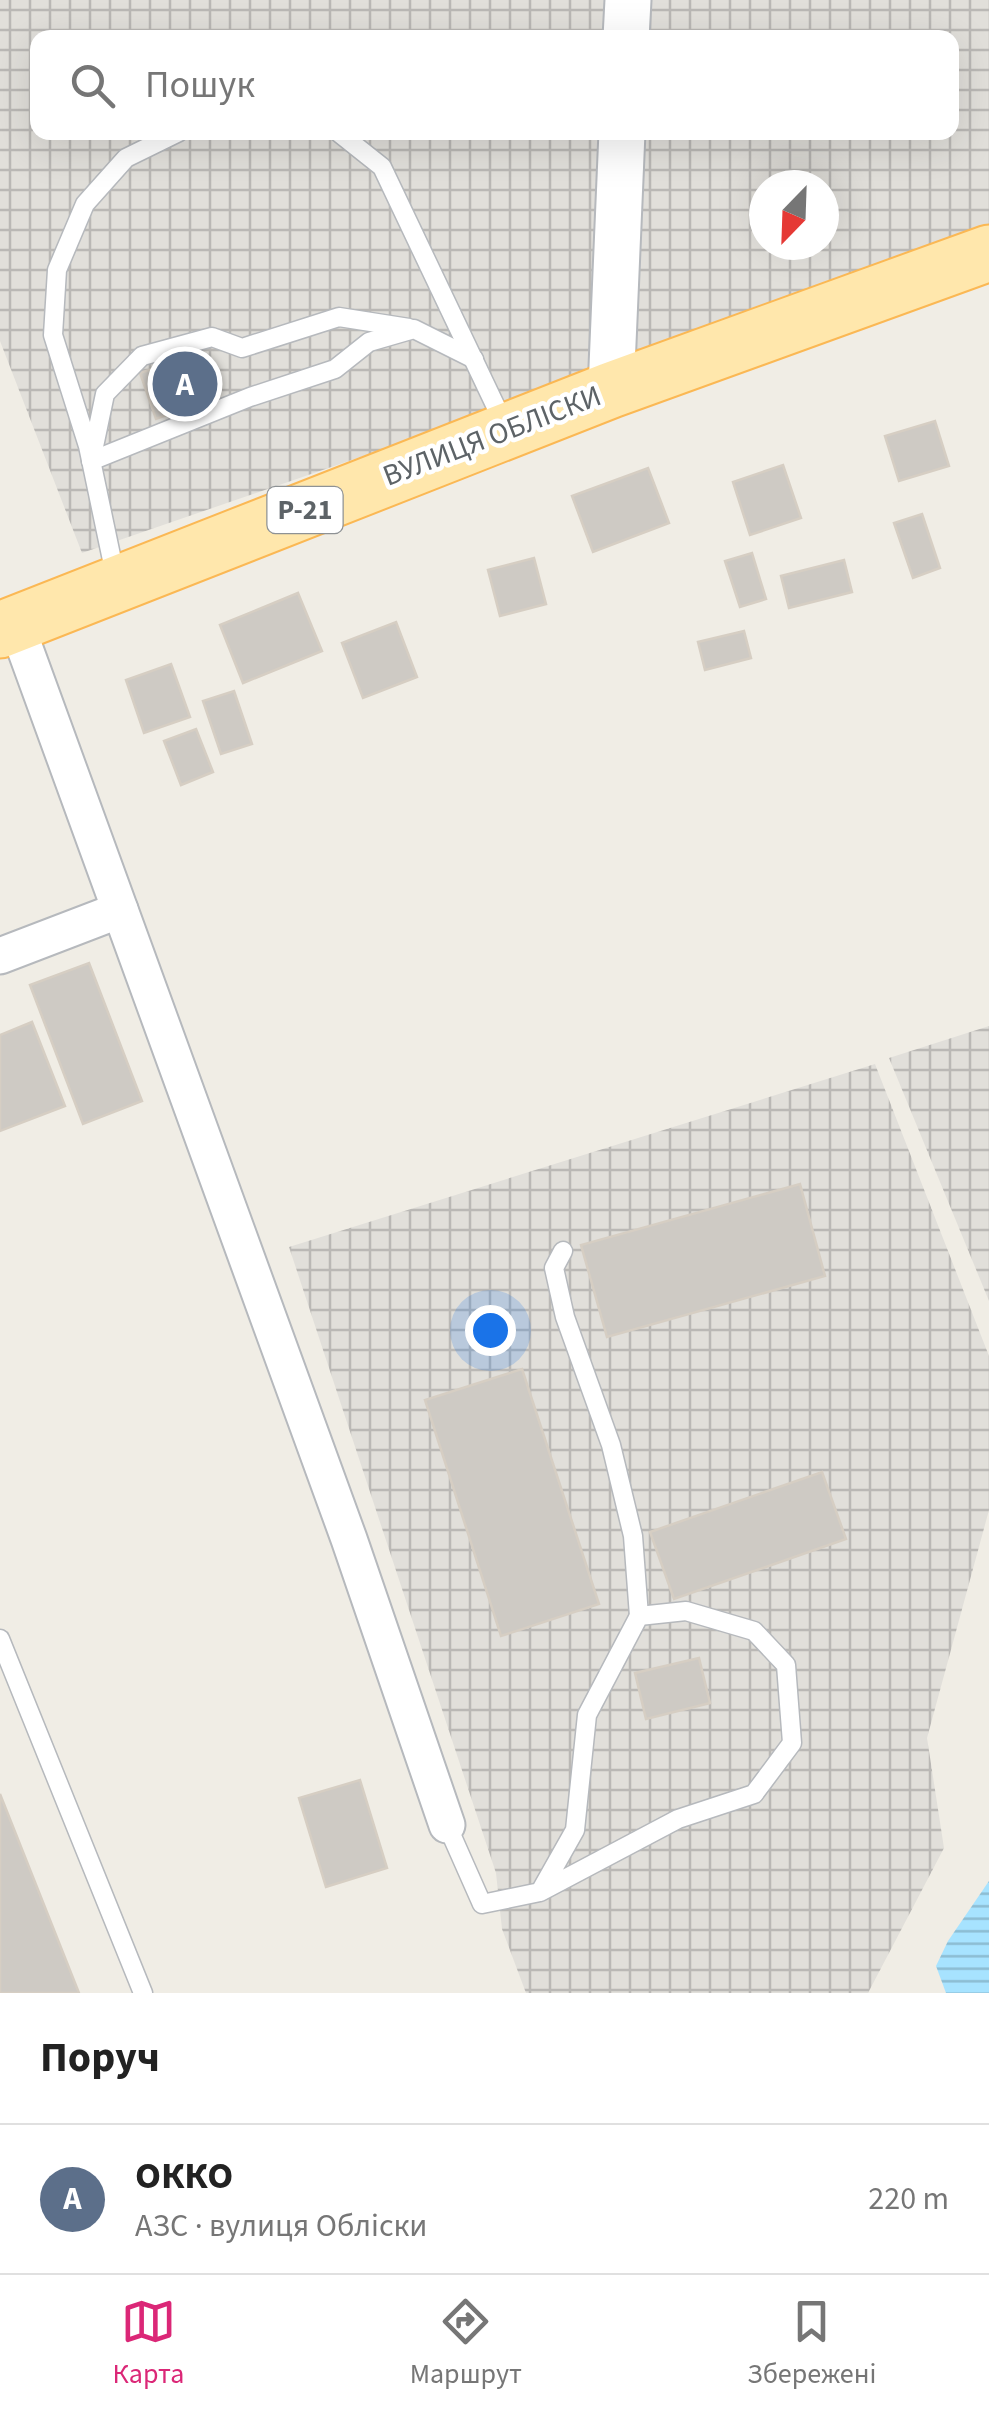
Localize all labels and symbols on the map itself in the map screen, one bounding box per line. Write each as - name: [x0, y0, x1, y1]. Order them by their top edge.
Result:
- north arrow: [749, 170, 839, 260]
- pin: A: [152, 346, 218, 422]
- street label: ВУЛИЦЯ ОБЛІСКИ: [377, 375, 607, 497]
- road number: Р-21: [268, 487, 342, 533]
- your location: [465, 1305, 516, 1356]

